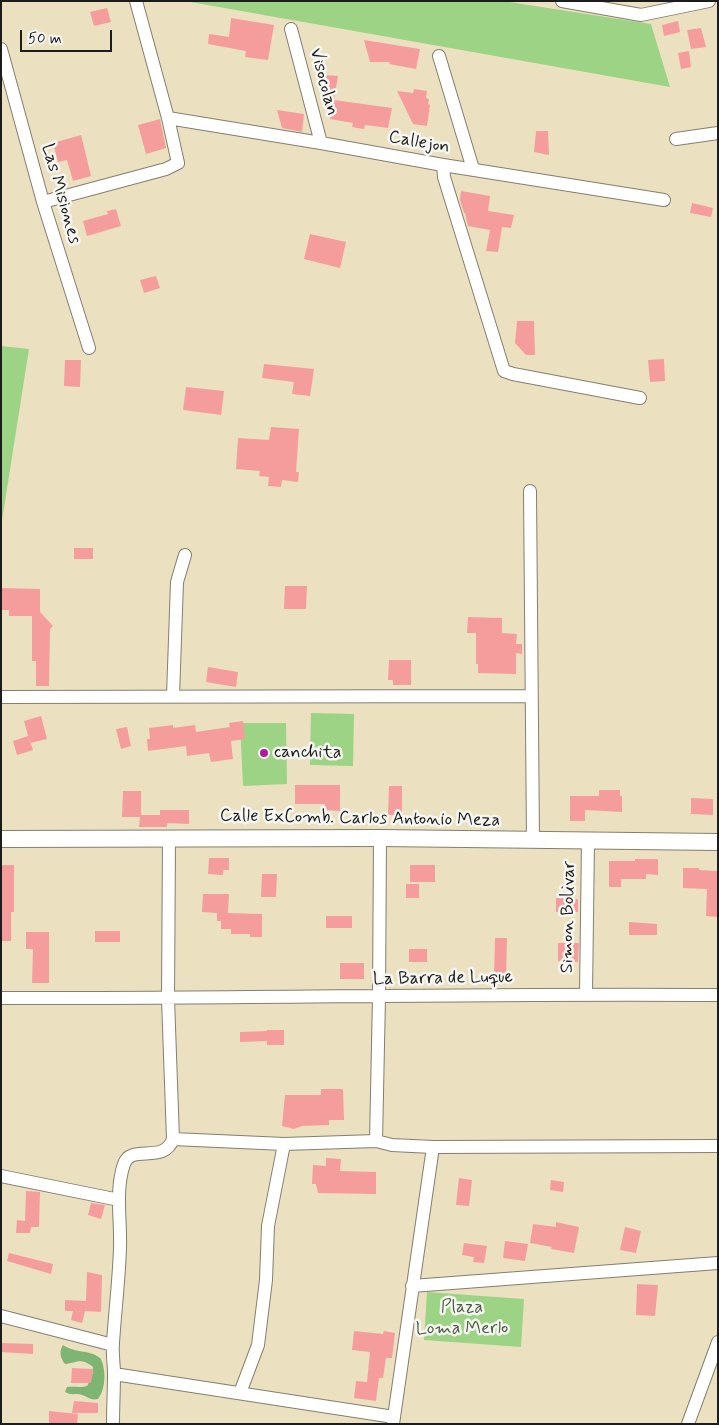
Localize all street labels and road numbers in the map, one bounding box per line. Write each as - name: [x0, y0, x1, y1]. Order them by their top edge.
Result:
- street label: Visocolan: [304, 46, 342, 118]
- street label: Callejon: [387, 127, 451, 159]
- street label: Las Misiones: [35, 141, 85, 247]
- street label: Calle ExComb. Carlos Antonio Meza: [220, 806, 500, 832]
- street label: Simon Bolivar: [557, 861, 581, 973]
- street label: La Barra de Luque: [373, 967, 513, 991]

